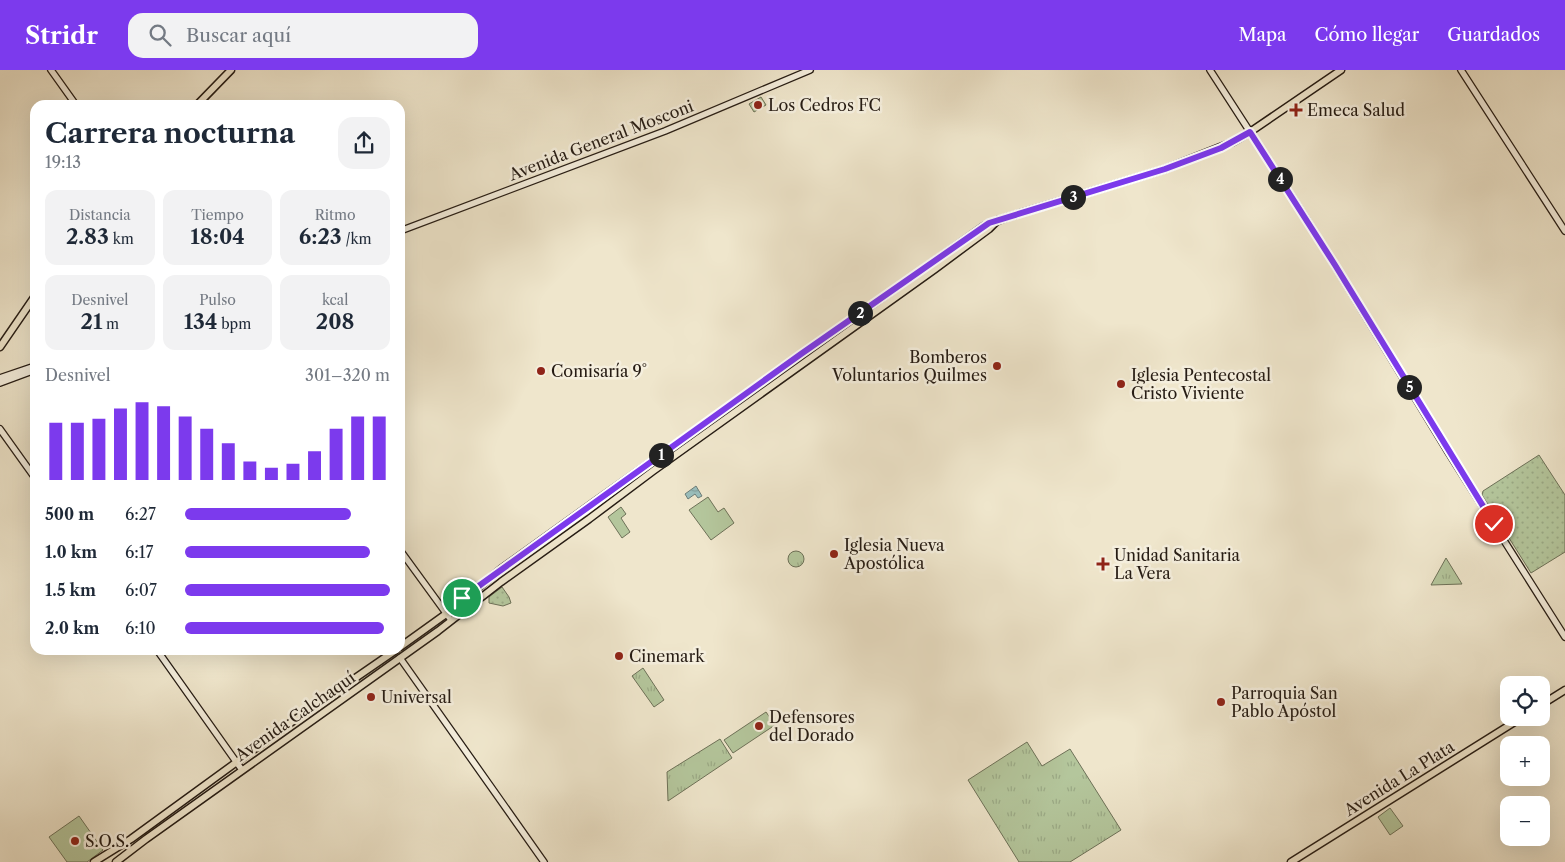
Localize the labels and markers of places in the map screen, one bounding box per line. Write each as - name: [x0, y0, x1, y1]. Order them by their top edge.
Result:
- place label: Los Cedros FC: [768, 95, 881, 115]
- marker: Los Cedros FC: [752, 99, 764, 111]
- place label: Emeca Salud: [1307, 100, 1405, 120]
- marker: Emeca Salud: [1289, 103, 1303, 117]
- pin: 4: [1268, 166, 1292, 192]
- pin: 3: [1060, 184, 1086, 210]
- pin: 2: [848, 300, 872, 326]
- place label: Bomberos Voluntarios Quilmes: [831, 347, 987, 385]
- marker: Bomberos Voluntarios Quilmes: [991, 360, 1003, 372]
- place label: Comisaría 9°: [551, 361, 647, 381]
- marker: Comisaría 9°: [535, 365, 547, 377]
- place label: Iglesia Pentecostal Cristo Viviente: [1131, 365, 1271, 403]
- pin: 5: [1396, 374, 1422, 400]
- marker: Iglesia Pentecostal Cristo Viviente: [1115, 378, 1127, 390]
- pin: 1: [648, 442, 674, 468]
- pin: [1473, 503, 1515, 545]
- place label: Iglesia Nueva Apostólica: [843, 535, 945, 573]
- place label: Unidad Sanitaria La Vera: [1114, 545, 1241, 583]
- marker: Iglesia Nueva Apostólica: [828, 548, 840, 560]
- marker: Unidad Sanitaria La Vera: [1096, 557, 1110, 571]
- pin: [441, 577, 483, 619]
- place label: Cinemark: [629, 646, 705, 666]
- marker: Cinemark: [613, 650, 625, 662]
- place label: Parroquia San Pablo Apóstol: [1231, 683, 1338, 721]
- place label: Universal: [381, 687, 452, 707]
- marker: Universal: [365, 691, 377, 703]
- marker: Parroquia San Pablo Apóstol: [1215, 696, 1227, 708]
- place label: Defensores del Dorado: [769, 707, 855, 745]
- marker: Defensores del Dorado: [753, 720, 765, 732]
- place label: S.O.S.: [85, 831, 129, 851]
- marker: S.O.S.: [69, 835, 81, 847]

